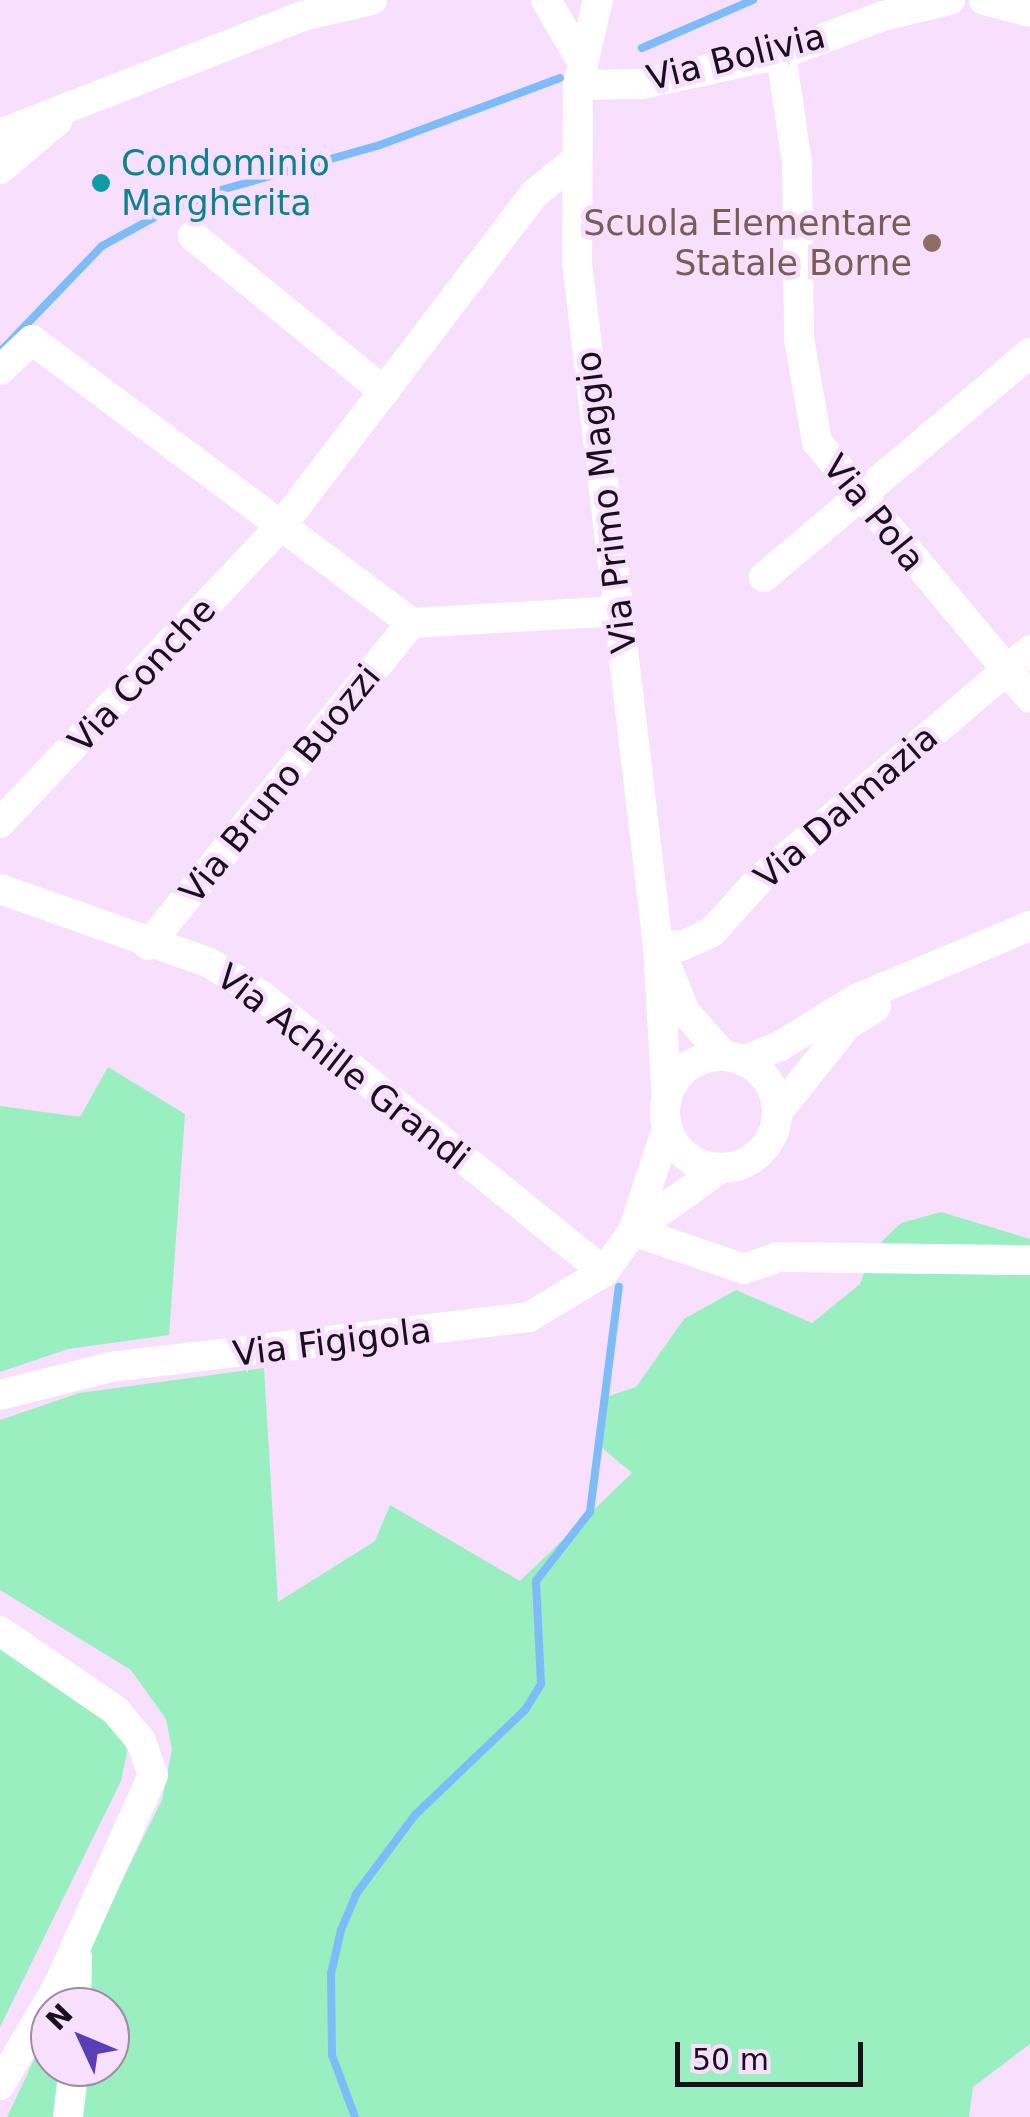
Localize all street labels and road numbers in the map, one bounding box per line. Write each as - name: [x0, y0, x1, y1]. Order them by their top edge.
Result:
- street label: Via Bolivia: [643, 15, 829, 99]
- street label: Via Primo Maggio: [567, 349, 645, 655]
- street label: Via Pola: [814, 446, 934, 580]
- street label: Via Conche: [60, 589, 224, 761]
- street label: Via Bruno Buozzi: [171, 656, 389, 912]
- street label: Via Dalmazia: [746, 716, 946, 898]
- street label: Via Achille Grandi: [208, 955, 478, 1179]
- street label: Via Figigola: [230, 1309, 434, 1375]

